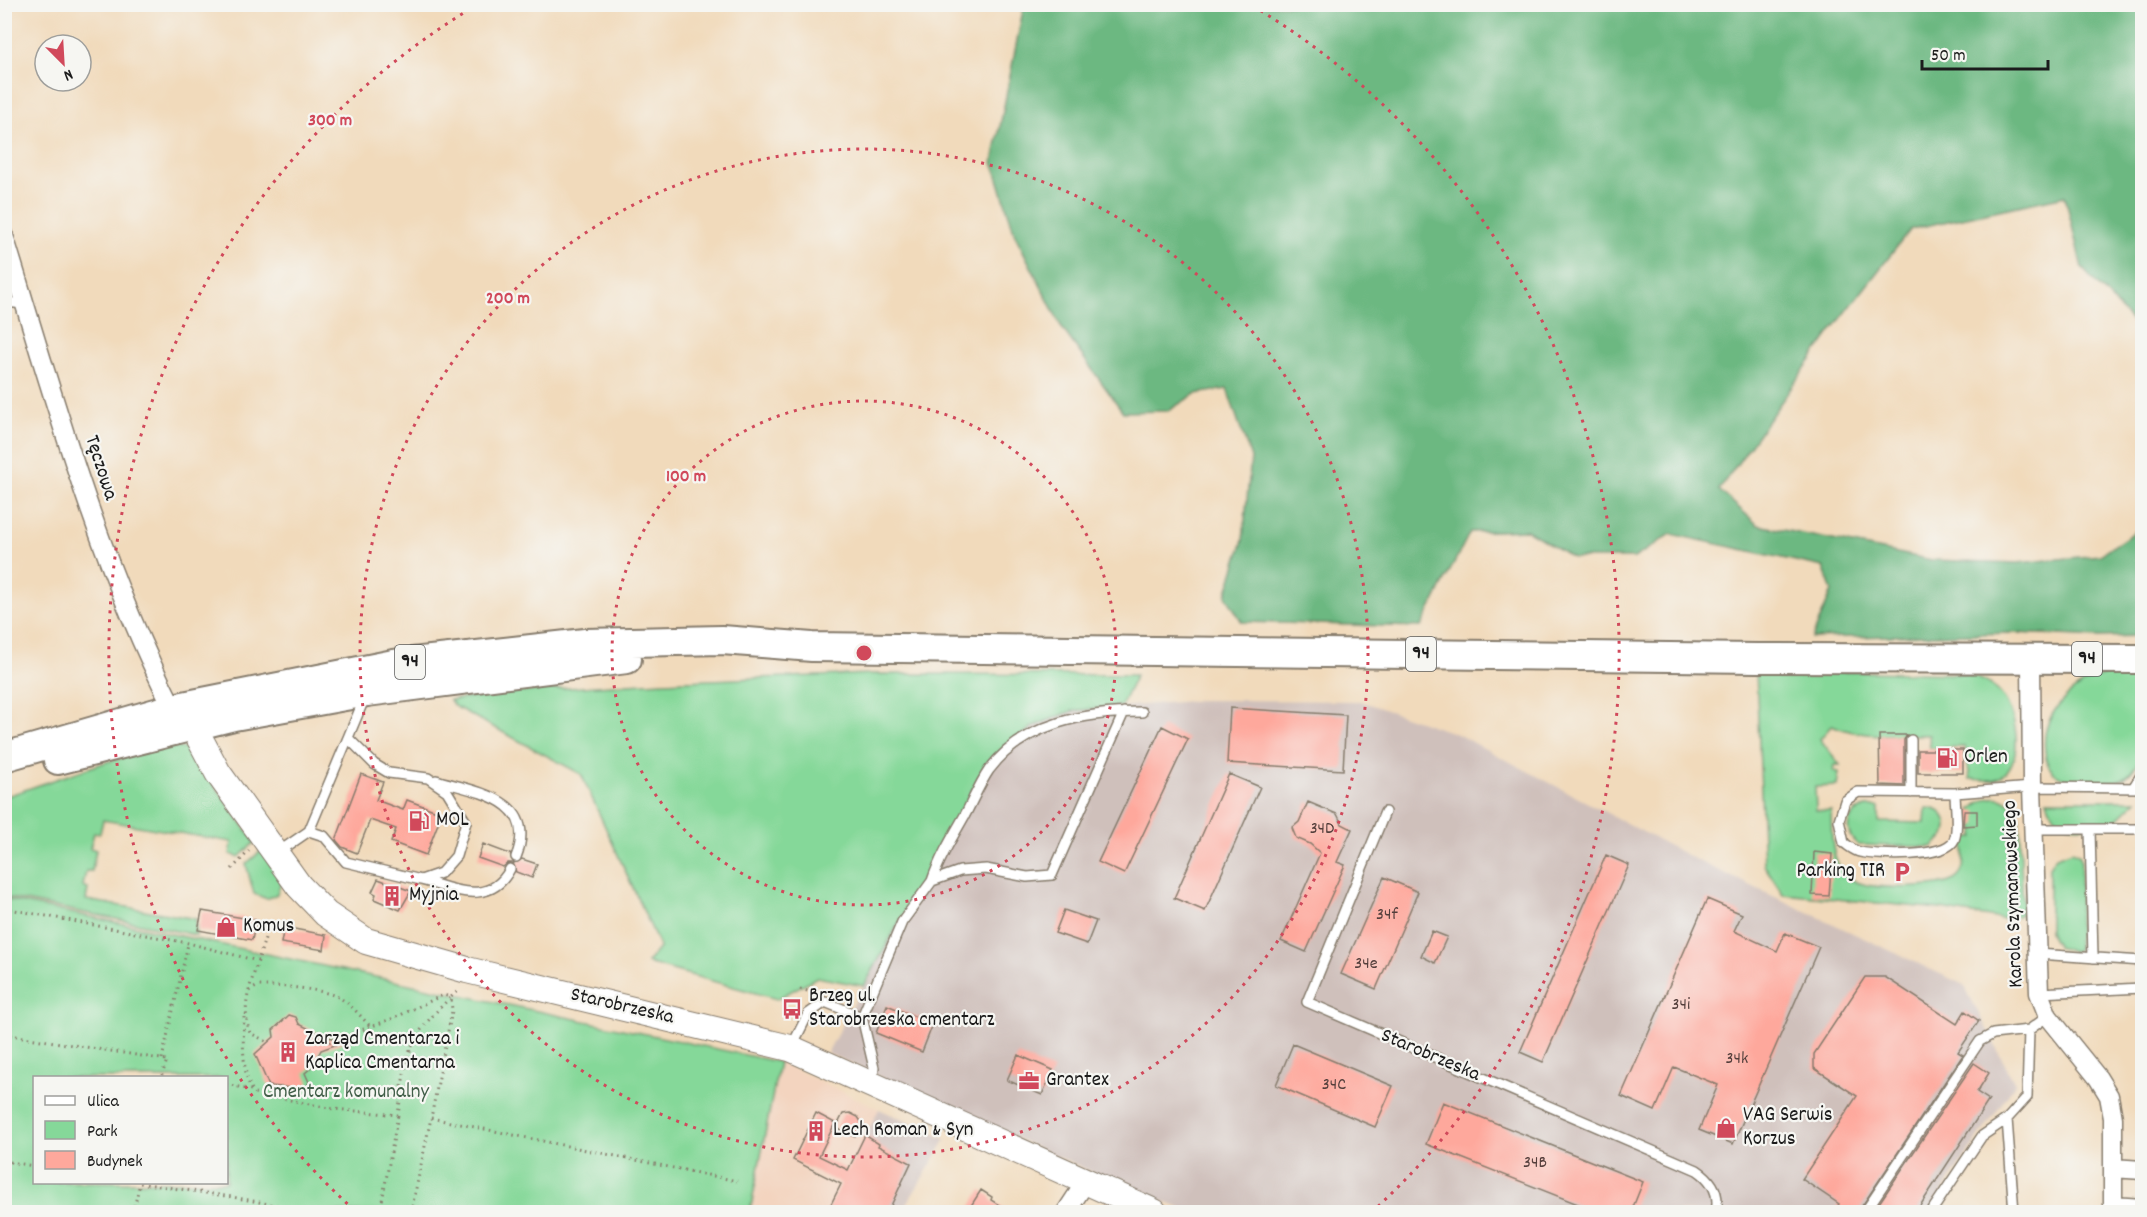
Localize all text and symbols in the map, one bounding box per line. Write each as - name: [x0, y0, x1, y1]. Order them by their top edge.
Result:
- north arrow: [33, 33, 93, 93]
- scale bar: [1922, 33, 2048, 71]
- text: 50 m: [1931, 44, 1966, 69]
- text: N: [60, 62, 76, 87]
- text: 300 m: [308, 109, 352, 134]
- text: 200 m: [486, 287, 530, 312]
- street label: Tęczowa: [75, 432, 125, 505]
- text: 100 m: [666, 465, 706, 490]
- road number: 94: [1406, 637, 1436, 671]
- road number: 94: [2072, 642, 2102, 676]
- centre of rings: [854, 643, 874, 663]
- road number: 94: [395, 645, 425, 679]
- place label: Orlen: [1964, 743, 2008, 773]
- fuel station icon: Orlen: [1935, 746, 1959, 770]
- street label: Karola Szymanowskiego: [1996, 800, 2032, 988]
- place label: MOL: [436, 806, 469, 836]
- fuel station icon: MOL: [407, 809, 431, 833]
- house number: 34D: [1310, 817, 1334, 842]
- place label: Parking TIR: [1797, 857, 1885, 887]
- parking icon: Parking TIR: [1890, 860, 1914, 884]
- place label: Myjnia: [409, 881, 460, 911]
- building icon: Myjnia: [380, 884, 404, 908]
- house number: 34f: [1376, 903, 1399, 928]
- place label: Komus: [243, 912, 294, 942]
- shop icon: Komus: [214, 915, 238, 939]
- house number: 34e: [1354, 952, 1378, 977]
- street label: Starobrzeska: [567, 981, 678, 1034]
- place label: Brzeg ul. Starobrzeska cmentarz: [809, 982, 994, 1036]
- house number: 34i: [1672, 993, 1690, 1018]
- bus stop icon: Brzeg ul. Starobrzeska cmentarz: [780, 997, 804, 1021]
- street label: Starobrzeska: [1376, 1022, 1485, 1091]
- place label: Zarząd Cmentarza i Kaplica Cmentarna: [305, 1025, 460, 1079]
- building icon: Zarząd Cmentarza i Kaplica Cmentarna: [276, 1040, 300, 1064]
- house number: 34k: [1726, 1047, 1748, 1072]
- place label: Grantex: [1046, 1066, 1109, 1096]
- office icon: Grantex: [1017, 1069, 1041, 1093]
- house number: 34C: [1322, 1073, 1346, 1098]
- legend: [33, 1076, 228, 1184]
- park label: Cmentarz komunalny: [263, 1078, 430, 1108]
- text: Ulica: [87, 1090, 119, 1115]
- place label: VAG Serwis Korzus: [1743, 1101, 1832, 1155]
- place label: Lech Roman & Syn: [833, 1116, 974, 1146]
- shop icon: VAG Serwis Korzus: [1714, 1116, 1738, 1140]
- building icon: Lech Roman & Syn: [804, 1119, 828, 1143]
- text: Park: [87, 1120, 118, 1145]
- text: Budynek: [87, 1150, 143, 1175]
- house number: 34B: [1523, 1151, 1547, 1176]

